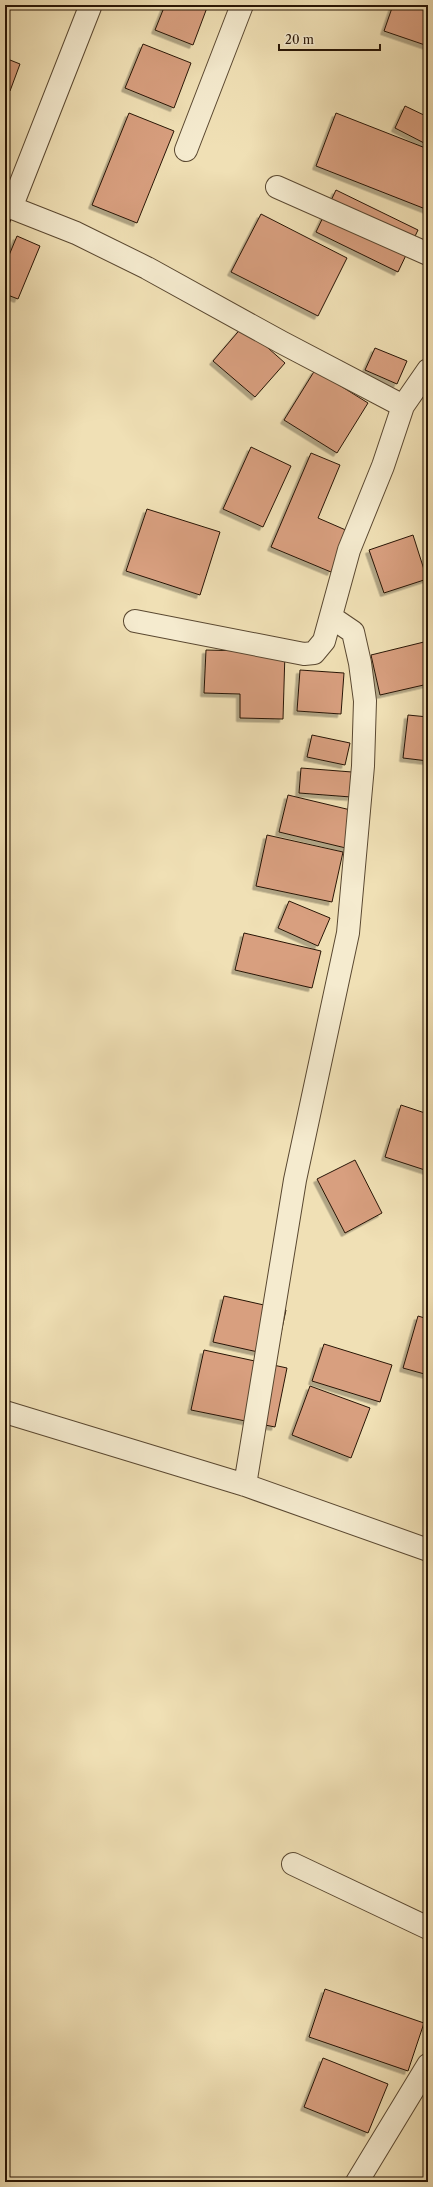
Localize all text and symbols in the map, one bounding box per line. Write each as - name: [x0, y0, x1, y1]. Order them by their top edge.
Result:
- scale bar: [279, 26, 380, 52]
- text: 20 m: [285, 32, 314, 47]

